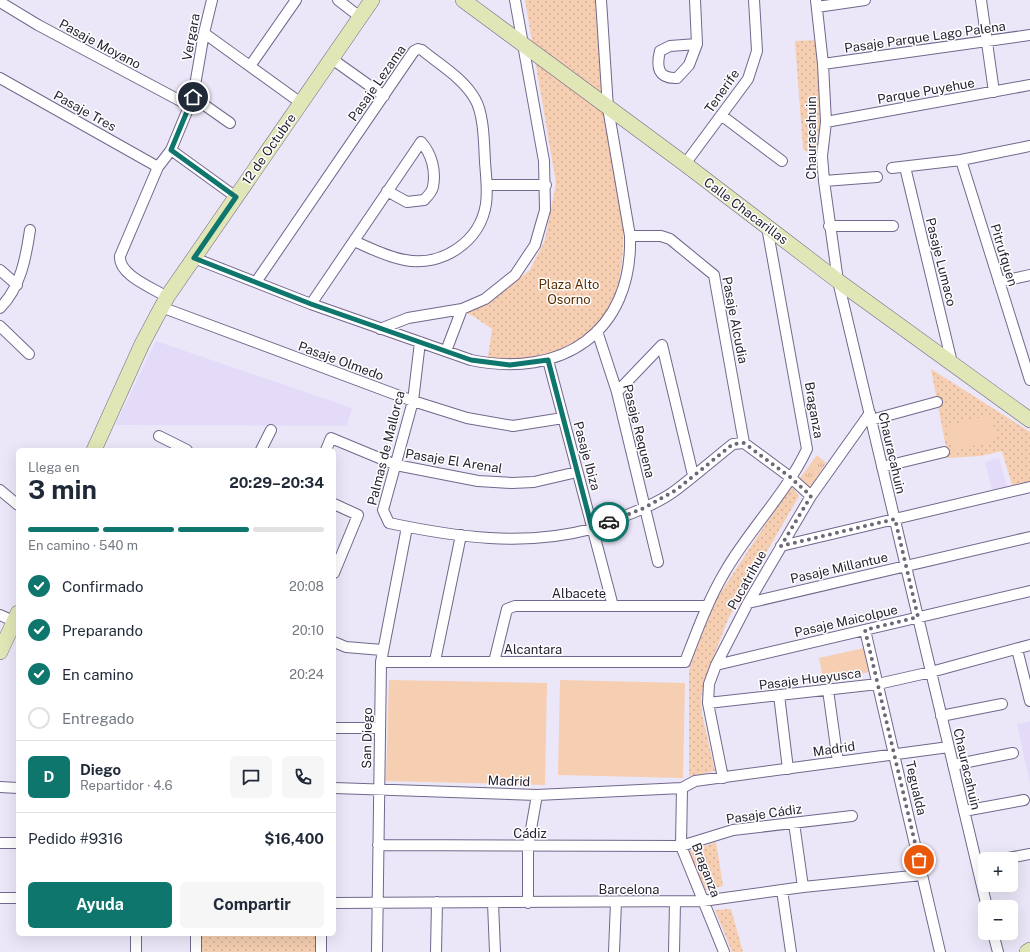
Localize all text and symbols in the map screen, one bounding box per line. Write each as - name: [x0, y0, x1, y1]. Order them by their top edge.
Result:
- street label: Vergara: [179, 12, 203, 62]
- street label: Pasaje Moyano: [57, 16, 143, 72]
- street label: Pasaje Parque Lago Palena: [843, 18, 1007, 56]
- street label: Pasaje Lezama: [345, 42, 409, 124]
- street label: Tenerife: [702, 66, 742, 116]
- street label: Parque Puyehue: [876, 75, 976, 107]
- pin: [176, 80, 210, 114]
- icon: home: [182, 86, 204, 108]
- street label: Pasaje Tres: [51, 88, 119, 134]
- street label: Chauracahuin: [804, 96, 819, 180]
- street label: 12 de Octubre: [239, 111, 299, 187]
- street label: Calle Chacarillas: [701, 175, 791, 247]
- street label: Pasaje Lumaco: [923, 216, 959, 308]
- street label: Pitrufquen: [987, 222, 1021, 288]
- street label: Pasaje Alcudia: [719, 275, 751, 365]
- park label: Plaza Alto Osorno: [539, 277, 599, 307]
- street label: Pasaje Olmedo: [296, 339, 386, 383]
- street label: Braganza: [802, 381, 826, 439]
- street label: Pasaje Requena: [620, 383, 658, 479]
- street label: Palmas de Mallorca: [364, 389, 408, 507]
- street label: Chauracahuin: [875, 411, 909, 495]
- street label: Pasaje Ibiza: [571, 420, 603, 492]
- street label: Pasaje El Arenal: [404, 446, 504, 476]
- text: Llega en: [28, 460, 79, 475]
- text: 3 min: [28, 474, 97, 505]
- text: 20:29–20:34: [229, 474, 324, 491]
- courier: [589, 502, 629, 542]
- icon: car: [598, 511, 620, 533]
- text: En camino · 540 m: [28, 538, 138, 553]
- street label: Pucatrihue: [725, 548, 769, 612]
- street label: Pasaje Millantue: [789, 549, 889, 587]
- icon: check: [28, 575, 50, 597]
- text: Confirmado: [62, 578, 143, 595]
- text: 20:08: [289, 579, 324, 594]
- street label: Albacete: [552, 586, 606, 601]
- street label: Pasaje Maicolpue: [793, 602, 899, 640]
- icon: check: [28, 619, 50, 641]
- text: Preparando: [62, 622, 143, 639]
- text: 20:10: [292, 623, 324, 638]
- street label: Alcantara: [504, 642, 562, 657]
- icon: check: [28, 663, 50, 685]
- street label: Pasaje Hueyusca: [758, 665, 862, 693]
- text: En camino: [62, 666, 134, 683]
- text: 20:24: [289, 667, 324, 682]
- street label: San Diego: [359, 707, 375, 769]
- text: Entregado: [62, 710, 134, 727]
- street label: Chauracahuin: [950, 727, 984, 811]
- street label: Madrid: [812, 739, 856, 759]
- button: chat: [230, 756, 272, 798]
- button: phone: [282, 756, 324, 798]
- street label: Tegualda: [902, 759, 930, 817]
- text: Diego: [80, 761, 121, 778]
- text: D: [44, 768, 54, 785]
- street label: Madrid: [487, 773, 531, 789]
- text: Repartidor · 4.6: [80, 778, 173, 793]
- street label: Pasaje Cádiz: [725, 801, 803, 827]
- street label: Cádiz: [513, 826, 547, 841]
- text: Pedido #9316: [28, 830, 123, 847]
- text: $16,400: [264, 830, 324, 847]
- street label: Braganza: [689, 841, 723, 899]
- pin: [902, 843, 936, 877]
- icon: bag: [908, 849, 930, 871]
- map controls: [978, 852, 1018, 940]
- button: +: [978, 852, 1018, 892]
- button: Ayuda: [28, 882, 172, 928]
- button: Compartir: [180, 882, 324, 928]
- street label: Barcelona: [599, 882, 659, 897]
- button: −: [978, 900, 1018, 940]

